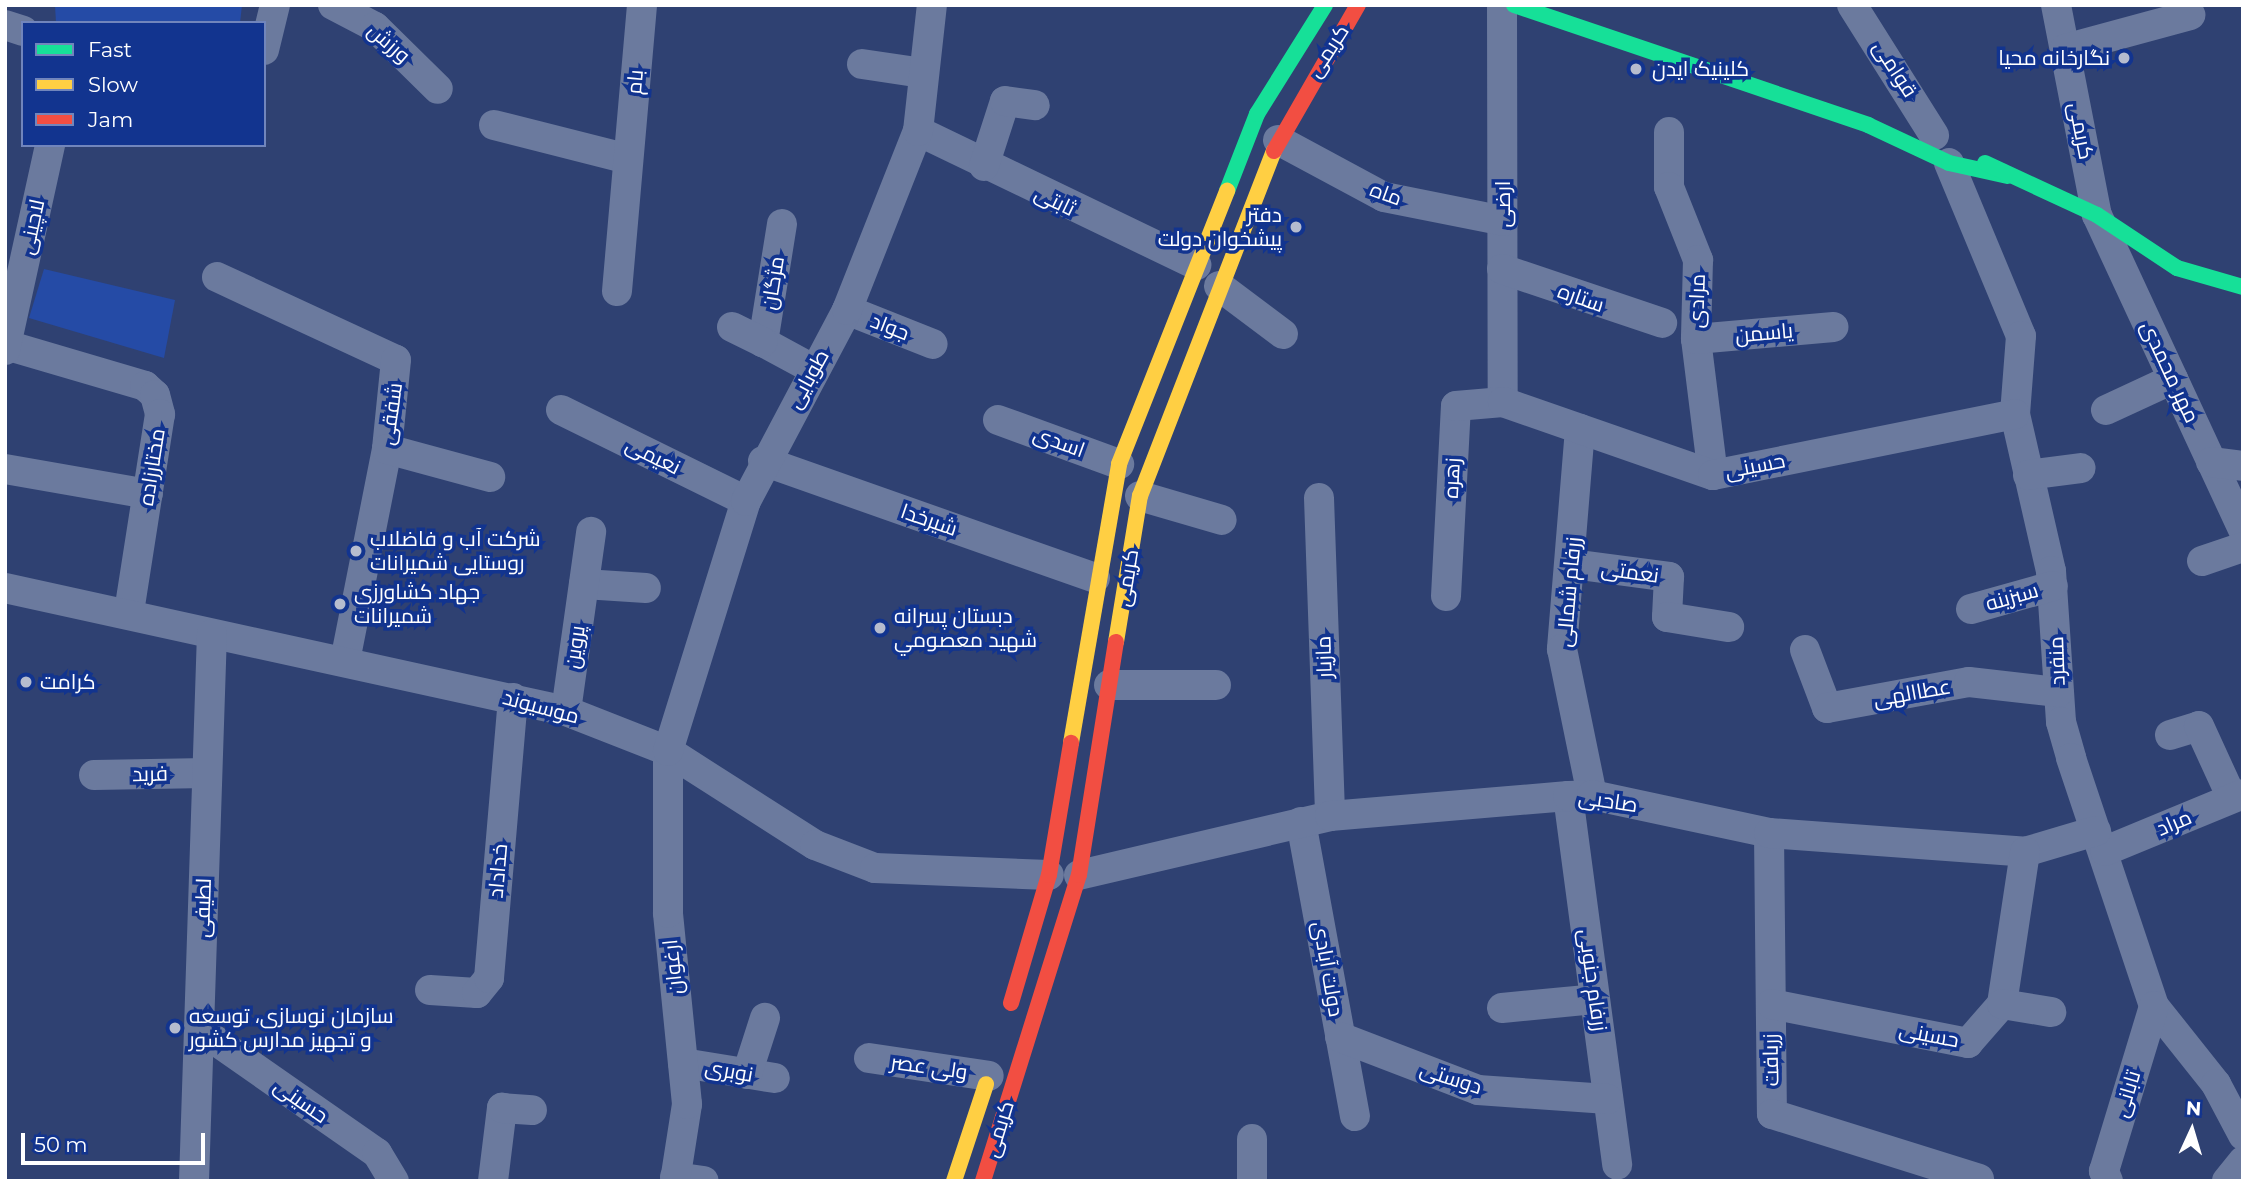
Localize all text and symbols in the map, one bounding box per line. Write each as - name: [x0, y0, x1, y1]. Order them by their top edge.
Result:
- street label: ورزش: [363, 18, 415, 68]
- street label: کریمی: [1302, 20, 1354, 82]
- legend: [21, 21, 266, 147]
- street label: قوامی: [1867, 36, 1923, 102]
- text: Fast: [88, 37, 132, 62]
- place label: نگارخانه محیا: [1998, 45, 2110, 71]
- marker: نگارخانه محیا: [2116, 50, 2132, 66]
- place label: کلینیک ایدن: [1652, 56, 1749, 82]
- marker: کلینیک ایدن: [1626, 59, 1646, 79]
- street label: بام: [621, 68, 649, 96]
- text: Slow: [88, 72, 138, 97]
- street label: کریمی: [2063, 100, 2099, 162]
- text: Jam: [88, 107, 133, 132]
- street label: ماه: [1367, 177, 1405, 211]
- street label: ثابتی: [1031, 180, 1079, 222]
- street label: ارضی: [1490, 181, 1516, 227]
- street label: لاچینی: [14, 197, 50, 257]
- place label: دفتر پیشخوان دولت: [1158, 202, 1282, 252]
- marker: دفتر پیشخوان دولت: [1288, 219, 1304, 235]
- street label: مژگان: [756, 254, 790, 312]
- street label: مرادی: [1683, 273, 1711, 329]
- street label: ستاره: [1554, 278, 1608, 318]
- street label: جواد: [867, 308, 913, 346]
- street label: مهر محمدی: [2135, 317, 2205, 427]
- street label: یاسمن: [1734, 318, 1794, 348]
- street label: طوبایی: [782, 345, 834, 413]
- street label: شفقی: [374, 381, 408, 447]
- street label: اسدی: [1030, 421, 1088, 463]
- street label: مختارزاده: [133, 427, 171, 507]
- street label: نعیمی: [621, 432, 685, 480]
- street label: حسینی: [1723, 448, 1787, 484]
- street label: زهره: [1438, 457, 1466, 499]
- street label: شیرخدا: [897, 499, 961, 541]
- place label: شرکت آب و فاضلاب روستایی شمیرانات: [370, 526, 541, 576]
- street label: زرفام شمالی: [1552, 536, 1586, 648]
- marker: شرکت آب و فاضلاب روستایی شمیرانات: [348, 543, 364, 559]
- street label: کریمی: [1110, 547, 1144, 609]
- street label: نعمتی: [1600, 555, 1660, 589]
- street label: سبزینه: [1983, 577, 2041, 617]
- place label: جهاد کشاورزی شمیرانات: [354, 579, 480, 629]
- marker: جهاد کشاورزی شمیرانات: [332, 596, 348, 612]
- place label: دبستان پسرانه شهيد معصومي: [894, 603, 1037, 653]
- marker: دبستان پسرانه شهيد معصومي: [872, 620, 888, 636]
- street label: پروین: [559, 624, 591, 670]
- street label: مازیار: [1311, 635, 1337, 679]
- street label: منفرد: [2044, 636, 2070, 686]
- place label: کرامت: [40, 669, 96, 695]
- marker: کرامت: [18, 674, 34, 690]
- street label: عطاالهی: [1871, 674, 1953, 712]
- street label: موسیوند: [500, 685, 582, 729]
- street label: فرید: [132, 761, 168, 787]
- street label: صاحبی: [1577, 784, 1639, 818]
- street label: مراد: [2153, 804, 2195, 842]
- street label: خداداد: [483, 843, 513, 899]
- street label: لطیفی: [189, 878, 217, 938]
- street label: دولت آبادی: [1307, 919, 1349, 1019]
- street label: زرفام جنوبی: [1573, 927, 1613, 1033]
- street label: ارغوان: [658, 938, 688, 996]
- place label: سازمان نوسازی، توسعه و تجهیز مدارس کشور: [189, 1003, 394, 1053]
- street label: حسینی: [1897, 1017, 1961, 1053]
- marker: سازمان نوسازی، توسعه و تجهیز مدارس کشور: [167, 1020, 183, 1036]
- street label: زربافت: [1758, 1033, 1784, 1087]
- street label: ولی عصر: [889, 1049, 969, 1085]
- street label: نوبری: [703, 1054, 755, 1088]
- street label: دوستی: [1417, 1056, 1485, 1100]
- street label: تابانی: [2108, 1067, 2146, 1121]
- street label: حسینی: [269, 1073, 333, 1129]
- north arrow: [2157, 1095, 2227, 1165]
- text: N: [2185, 1097, 2202, 1121]
- street label: کریمی: [979, 1098, 1019, 1160]
- scale bar: [24, 1120, 208, 1164]
- text: 50 m: [34, 1132, 88, 1157]

